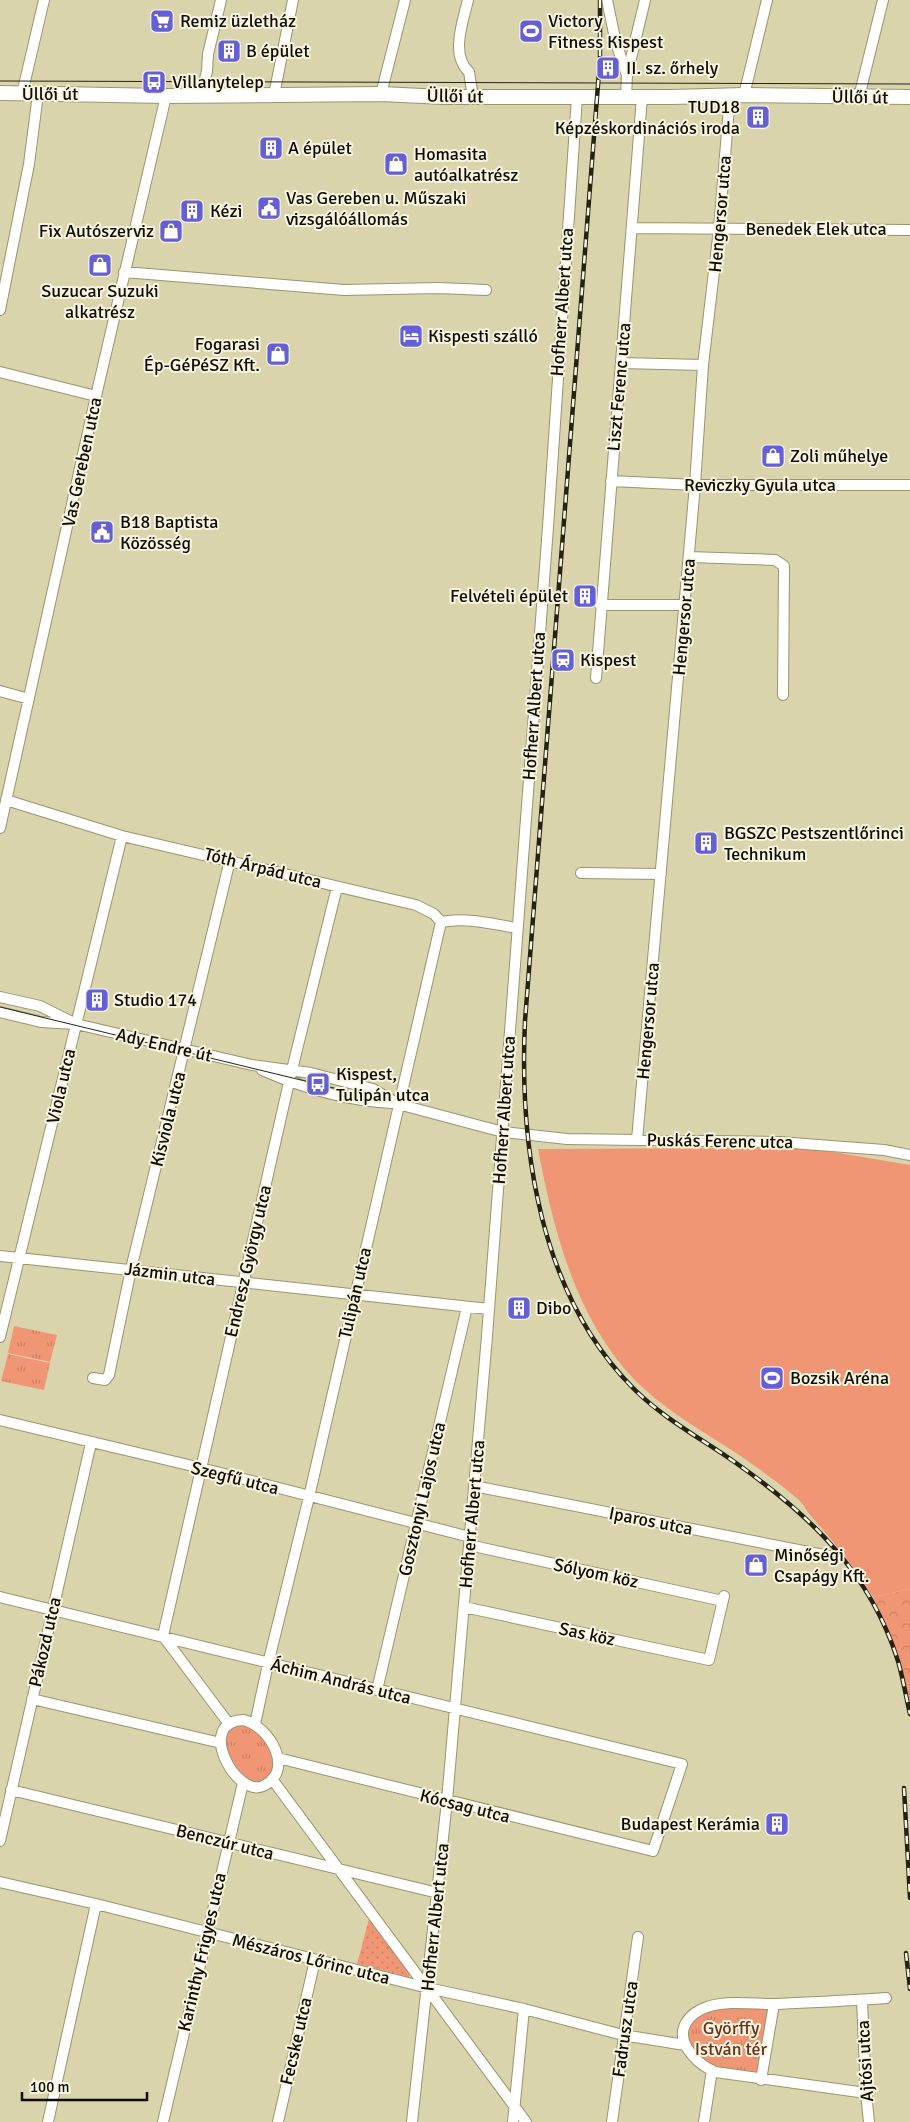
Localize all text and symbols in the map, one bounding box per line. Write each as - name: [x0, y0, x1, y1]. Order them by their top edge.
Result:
- supermarket icon: Remiz üzletház: [149, 8, 175, 34]
- place label: Remiz üzletház: [180, 10, 296, 32]
- place label: Victory Fitness Kispest: [548, 10, 663, 53]
- sports icon: Victory Fitness Kispest: [518, 18, 544, 44]
- building icon: B épület: [216, 38, 242, 64]
- place label: B épület: [246, 40, 310, 62]
- building icon: II. sz. őrhely: [595, 55, 621, 81]
- place label: II. sz. őrhely: [626, 57, 719, 79]
- bus stop icon: Villanytelep: [141, 69, 167, 95]
- place label: Villanytelep: [172, 71, 264, 93]
- street label: Üllői út: [22, 83, 78, 105]
- street label: Üllői út: [427, 85, 483, 107]
- street label: Üllői út: [832, 86, 888, 108]
- place label: TUD18 Képzéskordinációs iroda: [555, 96, 740, 139]
- building icon: TUD18 Képzéskordinációs iroda: [745, 104, 771, 130]
- building icon: A épület: [258, 135, 284, 161]
- place label: A épület: [288, 137, 352, 159]
- place label: Homasita autóalkatrész: [414, 143, 518, 186]
- shop icon: Homasita autóalkatrész: [383, 151, 409, 177]
- street label: Hengersor utca: [704, 154, 736, 274]
- place label: Vas Gereben u. Műszaki vizsgálóállomás: [286, 187, 467, 230]
- public building icon: Vas Gereben u. Műszaki vizsgálóállomás: [256, 195, 282, 221]
- building icon: Kézi: [179, 198, 205, 224]
- place label: Kézi: [210, 200, 242, 222]
- shop icon: Fix Autószerviz: [158, 218, 184, 244]
- street label: Benedek Elek utca: [745, 218, 887, 240]
- place label: Fix Autószerviz: [39, 220, 154, 242]
- street label: Hofherr Albert utca: [546, 227, 578, 377]
- shop icon: Suzucar Suzuki alkatrész: [87, 252, 113, 278]
- place label: Suzucar Suzuki alkatrész: [41, 280, 159, 323]
- street label: Liszt Ferenc utca: [602, 322, 636, 452]
- hotel icon: Kispesti szálló: [398, 323, 424, 349]
- place label: Kispesti szálló: [428, 325, 538, 347]
- place label: Fogarasi Ép-GéPéSZ Kft.: [144, 333, 260, 376]
- shop icon: Fogarasi Ép-GéPéSZ Kft.: [265, 341, 291, 367]
- street label: Vas Gereben utca: [57, 395, 107, 529]
- shop icon: Zoli műhelye: [760, 443, 786, 469]
- place label: Zoli műhelye: [790, 445, 888, 467]
- street label: Reviczky Gyula utca: [684, 474, 836, 496]
- place label: B18 Baptista Közösség: [120, 511, 218, 554]
- public building icon: B18 Baptista Közösség: [89, 519, 115, 545]
- street label: Hengersor utca: [668, 557, 700, 677]
- building icon: Felvételi épület: [572, 583, 598, 609]
- place label: Felvételi épület: [450, 585, 568, 607]
- street label: Hofherr Albert utca: [518, 631, 550, 781]
- station icon: Kispest: [550, 647, 576, 673]
- place label: Kispest: [580, 649, 636, 671]
- place label: BGSZC Pestszentlőrinci Technikum: [724, 822, 904, 865]
- building icon: BGSZC Pestszentlőrinci Technikum: [693, 830, 719, 856]
- street label: Tóth Árpád utca: [202, 843, 324, 893]
- street label: Hengersor utca: [632, 961, 664, 1081]
- building icon: Studio 174: [84, 987, 110, 1013]
- place label: Studio 174: [114, 989, 197, 1011]
- street label: Ady Endre út: [114, 1023, 214, 1067]
- street label: Hofherr Albert utca: [488, 1035, 520, 1185]
- street label: Viola utca: [42, 1046, 80, 1126]
- place label: Kispest, Tulipán utca: [336, 1063, 429, 1106]
- street label: Kisviola utca: [146, 1069, 190, 1169]
- bus stop icon: Kispest, Tulipán utca: [305, 1071, 331, 1097]
- street label: Puskás Ferenc utca: [646, 1129, 794, 1153]
- street label: Endresz György utca: [220, 1183, 276, 1339]
- street label: Tulipán utca: [334, 1245, 376, 1341]
- street label: Jázmin utca: [123, 1258, 217, 1290]
- building icon: Dibo: [506, 1295, 532, 1321]
- place label: Dibo: [536, 1297, 571, 1319]
- sports icon: Bozsik Aréna: [759, 1365, 785, 1391]
- place label: Bozsik Aréna: [790, 1367, 889, 1389]
- street label: Gosztonyi Lajos utca: [394, 1420, 450, 1578]
- street label: Hofherr Albert utca: [455, 1439, 489, 1589]
- street label: Szegfű utca: [189, 1456, 281, 1500]
- street label: Iparos utca: [607, 1502, 695, 1540]
- place label: Minőségi Csapágy Kft.: [774, 1544, 869, 1587]
- shop icon: Minőségi Csapágy Kft.: [743, 1552, 769, 1578]
- street label: Sólyom köz: [552, 1553, 640, 1593]
- street label: Pákozd utca: [24, 1595, 66, 1689]
- street label: Sas köz: [557, 1617, 617, 1651]
- street label: Áchim András utca: [269, 1653, 413, 1709]
- street label: Kócsag utca: [418, 1784, 512, 1828]
- building icon: Budapest Kerámia: [764, 1811, 790, 1837]
- place label: Budapest Kerámia: [621, 1813, 760, 1835]
- street label: Benczúr utca: [174, 1819, 276, 1865]
- street label: Hofherr Albert utca: [416, 1842, 454, 1992]
- street label: Karinthy Frigyes utca: [173, 1870, 231, 2034]
- street label: Mészáros Lőrinc utca: [230, 1929, 392, 1989]
- street label: Fadrusz utca: [607, 1979, 643, 2079]
- street label: Fecske utca: [275, 1995, 317, 2087]
- park label: Györffy István tér: [695, 2017, 768, 2060]
- street label: Ajtósi utca: [852, 2020, 878, 2102]
- scale bar: [22, 2070, 148, 2102]
- text: 100 m: [30, 2078, 70, 2096]

